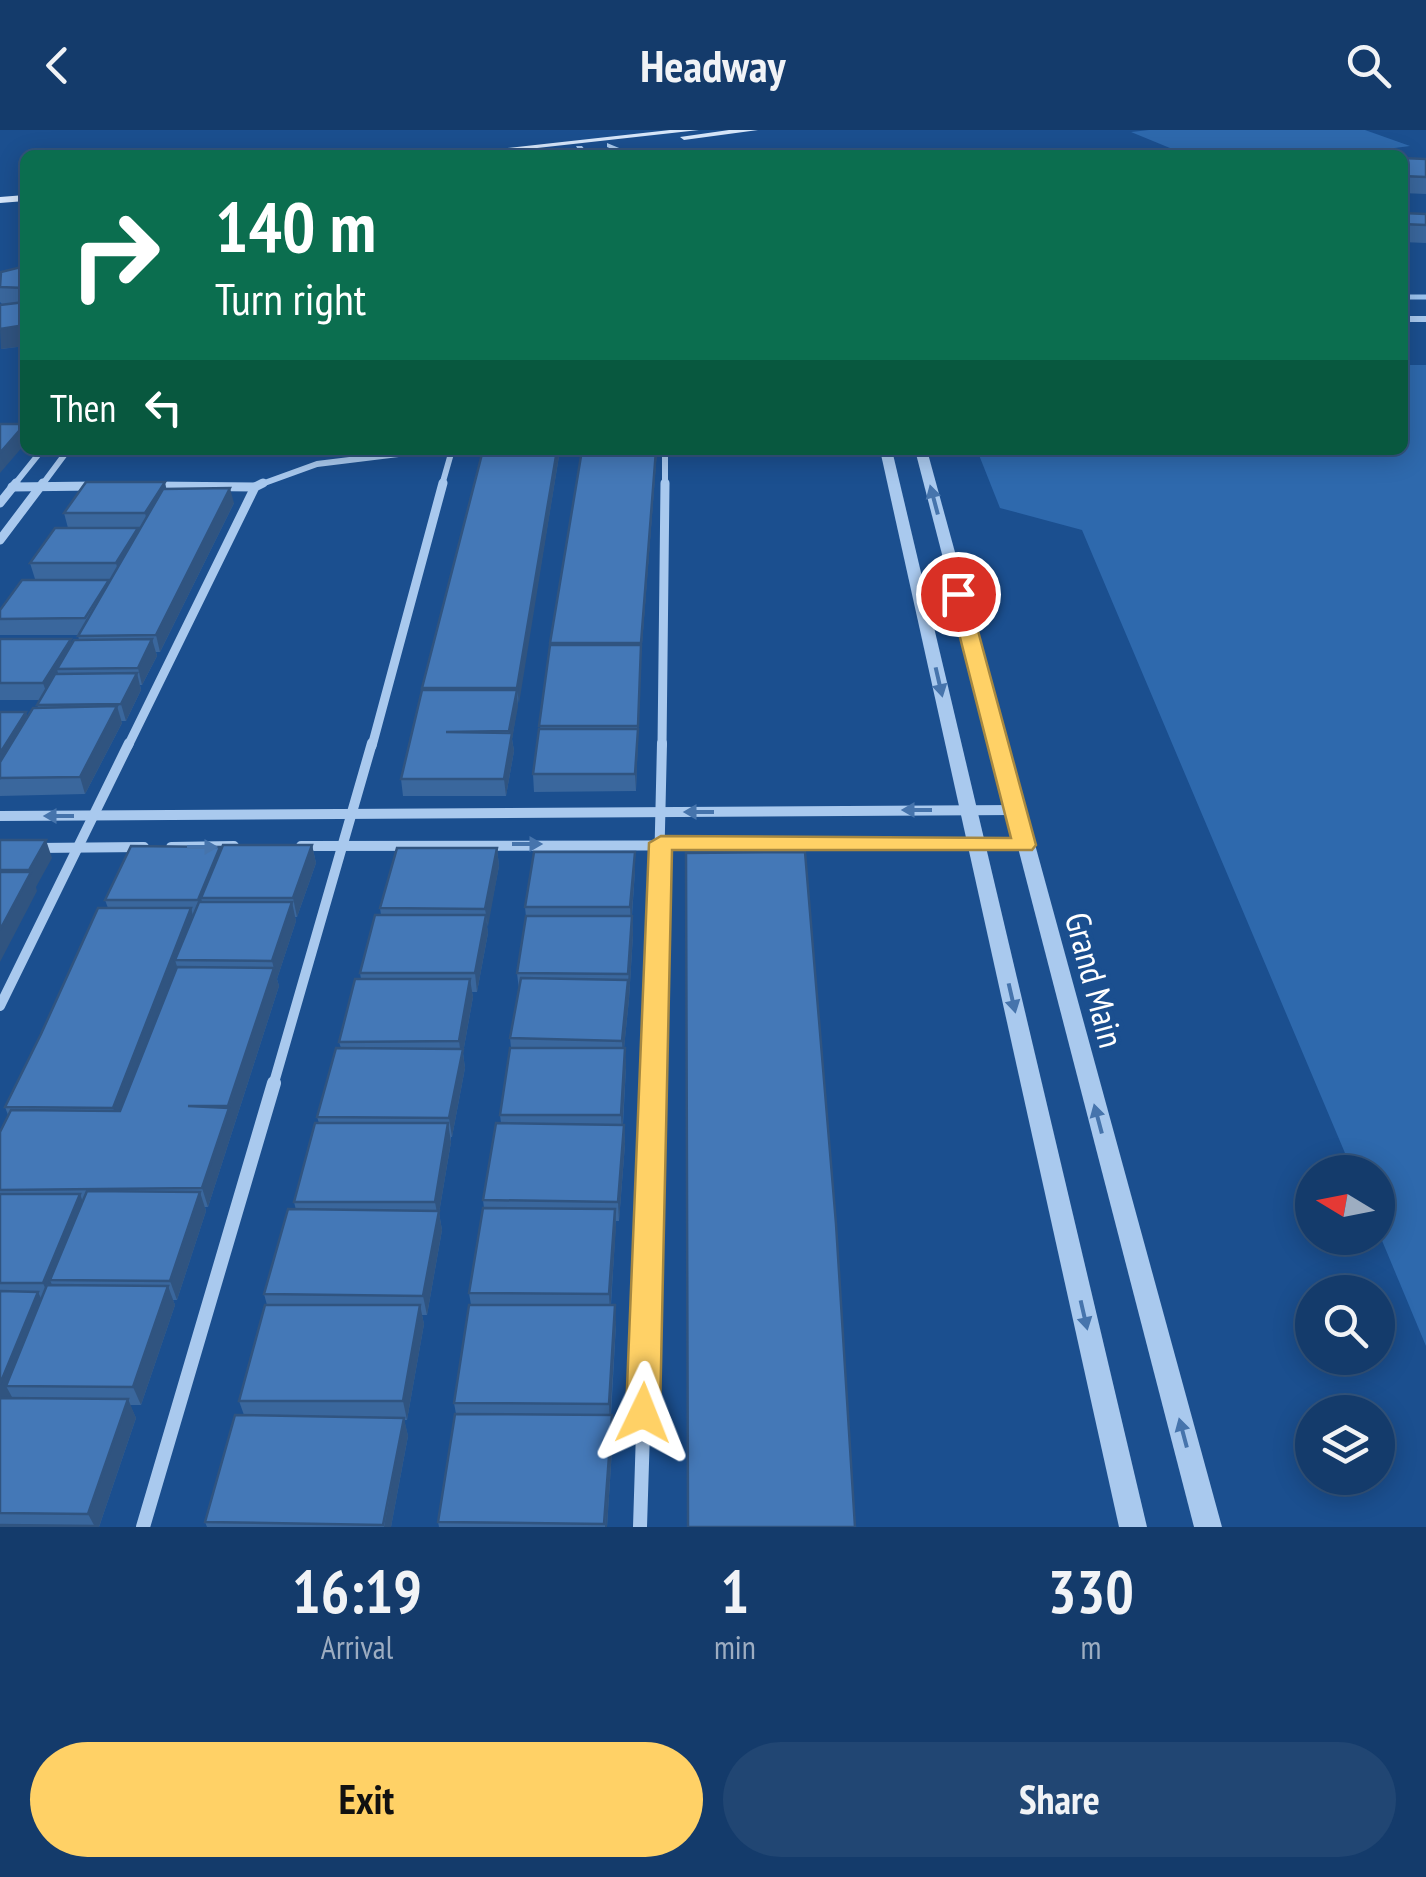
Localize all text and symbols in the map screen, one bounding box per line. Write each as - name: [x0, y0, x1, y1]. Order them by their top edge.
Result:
- text: Headway: [640, 36, 786, 94]
- icon: back: [30, 38, 85, 93]
- icon: search: [1341, 38, 1396, 93]
- text: 140 m: [215, 181, 376, 271]
- icon: right: [50, 190, 180, 320]
- text: Turn right: [215, 269, 366, 327]
- icon: left: [136, 380, 191, 435]
- text: Then: [50, 383, 116, 432]
- one-way arrow: [926, 484, 942, 515]
- pin: [916, 552, 1001, 637]
- icon: arrive: [931, 567, 986, 622]
- one-way arrow: [932, 666, 948, 697]
- one-way arrow: [901, 802, 933, 818]
- one-way arrow: [682, 804, 714, 820]
- one-way arrow: [42, 808, 74, 824]
- one-way arrow: [512, 836, 544, 852]
- one-way arrow: [187, 838, 219, 854]
- street label: Grand Main: [1055, 907, 1135, 1052]
- one-way arrow: [1005, 983, 1020, 1014]
- one-way arrow: [1090, 1103, 1105, 1134]
- north arrow: [1295, 1155, 1395, 1255]
- map controls: [1295, 1155, 1395, 1495]
- button: search: [1295, 1275, 1395, 1375]
- one-way arrow: [1077, 1300, 1093, 1331]
- position arrow: [591, 1361, 695, 1465]
- button: layers: [1295, 1395, 1395, 1495]
- one-way arrow: [1174, 1417, 1190, 1448]
- text: 16:19: [292, 1552, 422, 1630]
- text: 1: [721, 1552, 749, 1630]
- text: 330: [1048, 1552, 1134, 1630]
- text: Arrival: [321, 1626, 393, 1668]
- text: min: [714, 1626, 756, 1668]
- text: m: [1080, 1626, 1101, 1668]
- button: Exit: [30, 1742, 703, 1857]
- button: Share: [723, 1742, 1396, 1857]

